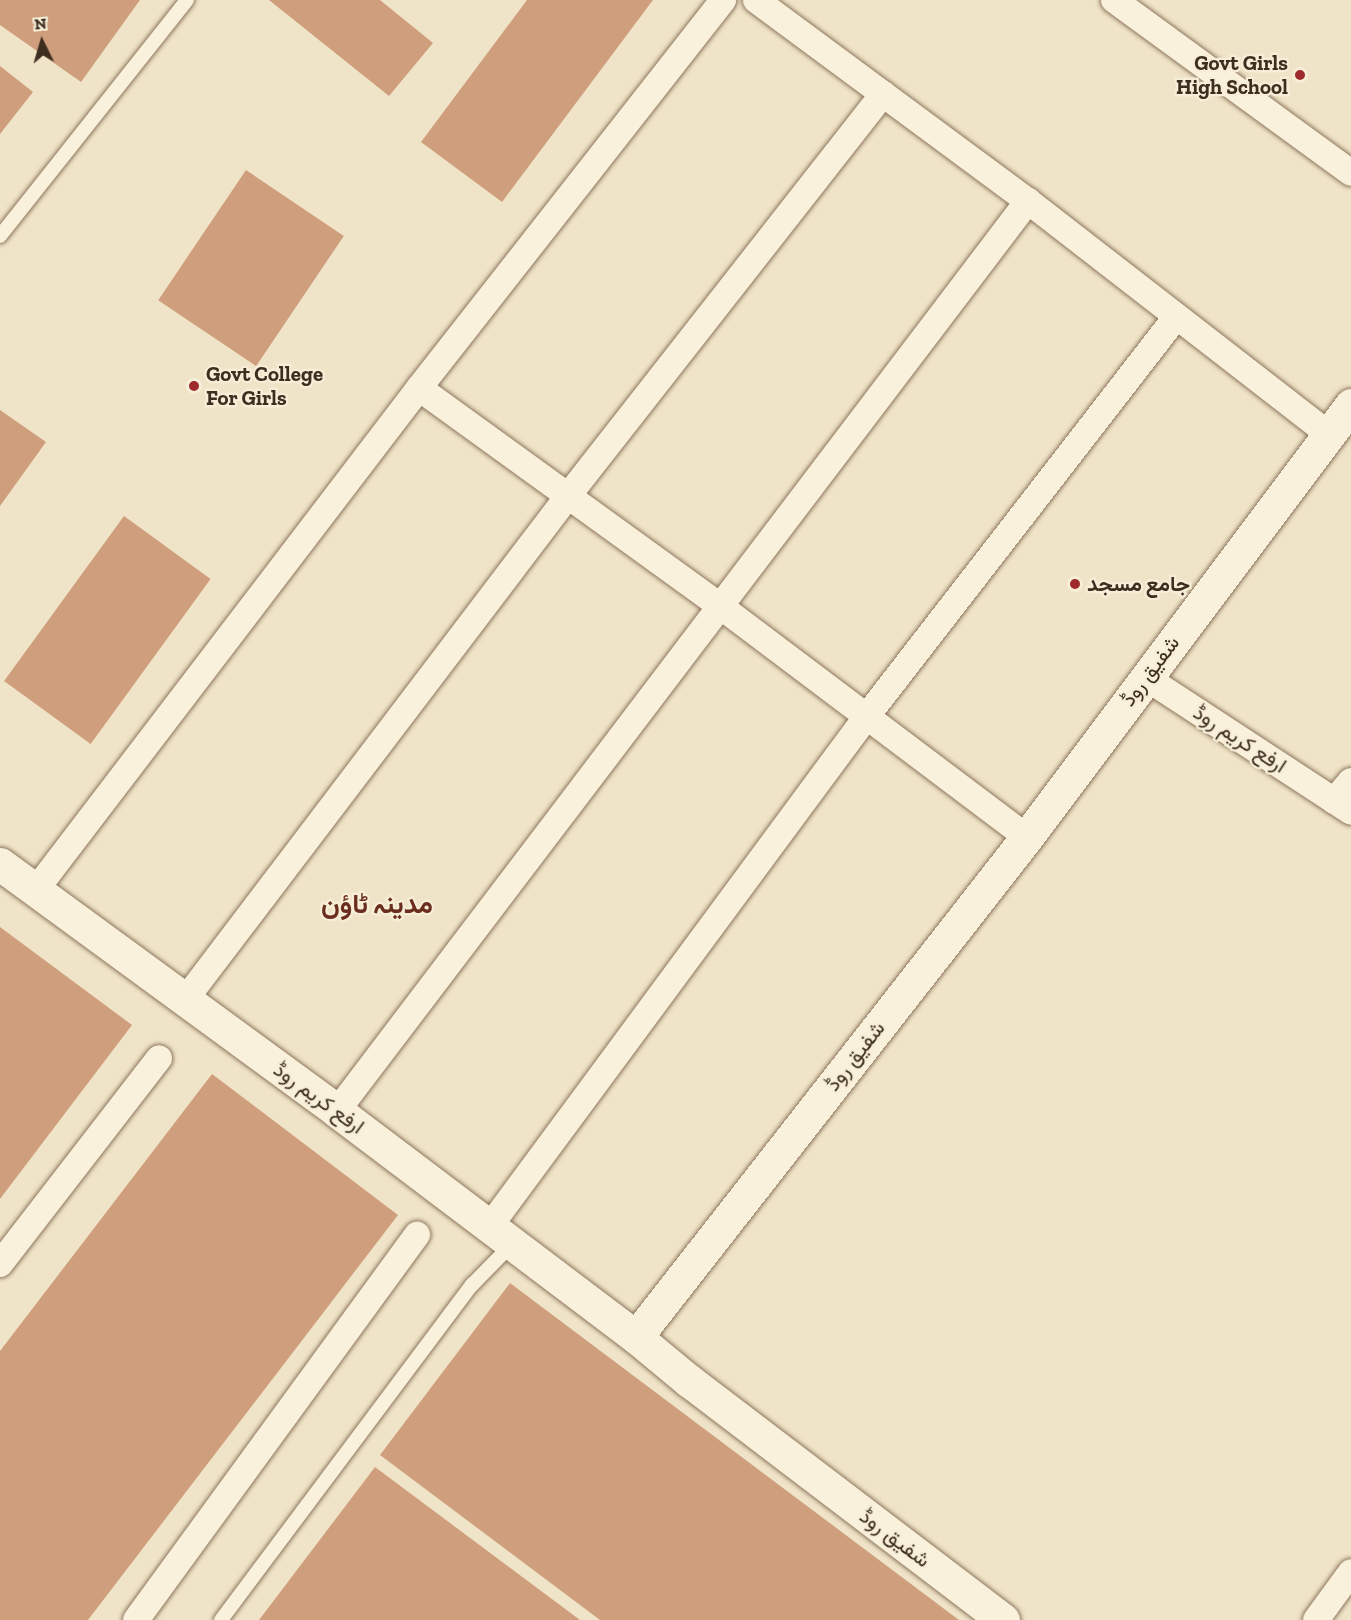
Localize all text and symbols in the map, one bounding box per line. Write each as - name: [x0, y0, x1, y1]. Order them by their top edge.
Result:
- north arrow: [12, 12, 72, 72]
- text: N: [33, 14, 47, 34]
- place label: Govt Girls High School: [1176, 50, 1288, 100]
- marker: Govt Girls High School: [1293, 68, 1307, 82]
- place label: Govt College For Girls: [206, 361, 323, 411]
- marker: Govt College For Girls: [187, 379, 201, 393]
- place label: جامع مسجد: [1087, 571, 1190, 597]
- marker: جامع مسجد: [1068, 577, 1082, 591]
- street label: شفیق روڈ: [1115, 631, 1185, 711]
- street label: ارفع کریم روڈ: [1189, 700, 1291, 778]
- district label: مدینہ ٹاؤن: [321, 889, 433, 921]
- street label: شفیق روڈ: [820, 1016, 890, 1096]
- street label: ارفع کریم روڈ: [269, 1057, 369, 1139]
- street label: شفیق روڈ: [855, 1503, 935, 1573]

